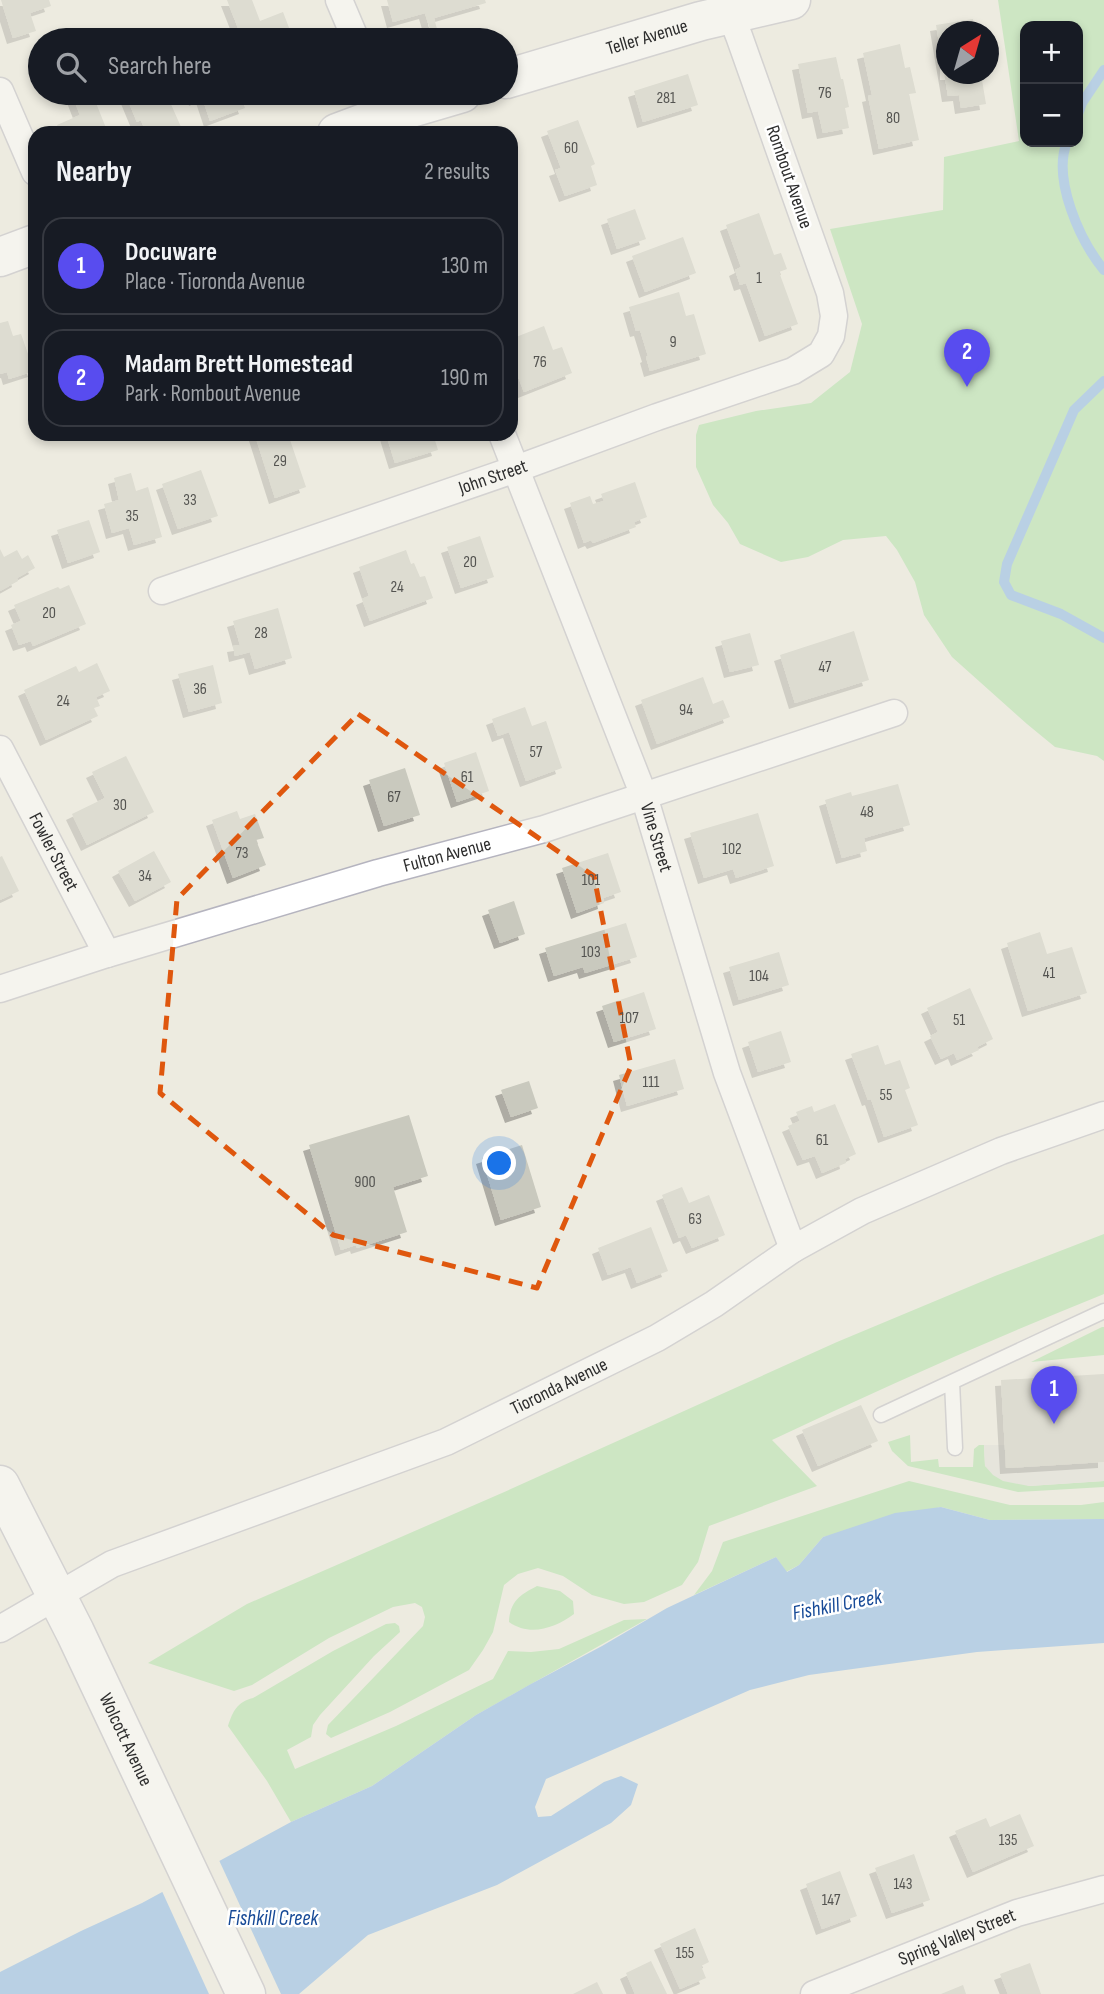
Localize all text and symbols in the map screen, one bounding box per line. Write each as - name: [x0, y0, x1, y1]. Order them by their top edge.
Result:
- street label: Teller Avenue: [603, 14, 690, 60]
- north arrow: [936, 21, 999, 84]
- map controls: [1020, 21, 1083, 147]
- button: +: [1020, 21, 1083, 84]
- search box: [28, 28, 518, 105]
- icon: search: [52, 48, 90, 86]
- text: Search here: [108, 51, 211, 82]
- house number: 76: [818, 84, 832, 103]
- button: −: [1020, 84, 1083, 147]
- house number: 281: [656, 89, 676, 108]
- house number: 80: [886, 109, 900, 128]
- street label: Rombout Avenue: [761, 122, 817, 232]
- house number: 60: [564, 139, 578, 158]
- text: Nearby: [56, 154, 132, 190]
- text: 2 results: [424, 158, 490, 186]
- text: Docuware: [125, 237, 217, 268]
- text: 1: [76, 252, 86, 280]
- text: 130 m: [442, 252, 488, 280]
- text: Place · Tioronda Avenue: [125, 268, 305, 296]
- house number: 1: [756, 269, 762, 288]
- pin: 2: [944, 329, 990, 387]
- house number: 9: [669, 333, 677, 352]
- text: Madam Brett Homestead: [125, 349, 353, 380]
- house number: 76: [533, 353, 547, 372]
- text: 2: [76, 364, 86, 392]
- text: 190 m: [441, 364, 488, 392]
- text: Park · Rombout Avenue: [125, 380, 301, 408]
- house number: 29: [273, 452, 287, 471]
- street label: John Street: [455, 454, 531, 500]
- house number: 33: [183, 491, 197, 510]
- house number: 35: [125, 507, 139, 526]
- house number: 20: [463, 553, 477, 572]
- house number: 24: [390, 578, 404, 597]
- house number: 20: [42, 604, 56, 623]
- house number: 28: [254, 624, 268, 643]
- house number: 47: [819, 658, 832, 677]
- house number: 36: [193, 680, 207, 699]
- house number: 24: [56, 692, 70, 711]
- house number: 94: [679, 701, 693, 720]
- house number: 57: [530, 743, 543, 762]
- house number: 61: [461, 768, 474, 787]
- house number: 67: [387, 788, 401, 807]
- house number: 30: [113, 796, 127, 815]
- street label: Vine Street: [635, 800, 678, 875]
- house number: 48: [860, 803, 874, 822]
- street label: Fowler Street: [24, 809, 84, 895]
- street label: Fulton Avenue: [401, 832, 494, 877]
- house number: 102: [722, 840, 742, 859]
- house number: 73: [235, 844, 249, 863]
- house number: 34: [138, 867, 152, 886]
- house number: 101: [582, 871, 601, 890]
- house number: 103: [581, 943, 601, 962]
- house number: 41: [1043, 964, 1056, 983]
- house number: 104: [749, 967, 769, 986]
- house number: 107: [619, 1009, 639, 1028]
- house number: 51: [953, 1011, 965, 1030]
- house number: 111: [643, 1073, 660, 1092]
- house number: 55: [880, 1086, 892, 1105]
- house number: 61: [816, 1131, 829, 1150]
- your location: [482, 1146, 516, 1180]
- house number: 900: [354, 1173, 376, 1192]
- house number: 63: [688, 1210, 702, 1229]
- street label: Tioronda Avenue: [507, 1353, 611, 1420]
- pin: 1: [1031, 1366, 1077, 1424]
- water label: Fishkill Creek: [790, 1584, 885, 1626]
- street label: Wolcott Avenue: [94, 1689, 158, 1790]
- house number: 135: [999, 1831, 1017, 1850]
- house number: 143: [893, 1875, 913, 1894]
- house number: 147: [822, 1891, 841, 1910]
- street label: Spring Valley Street: [895, 1903, 1019, 1971]
- water label: Fishkill Creek: [228, 1906, 319, 1931]
- house number: 155: [676, 1944, 694, 1963]

